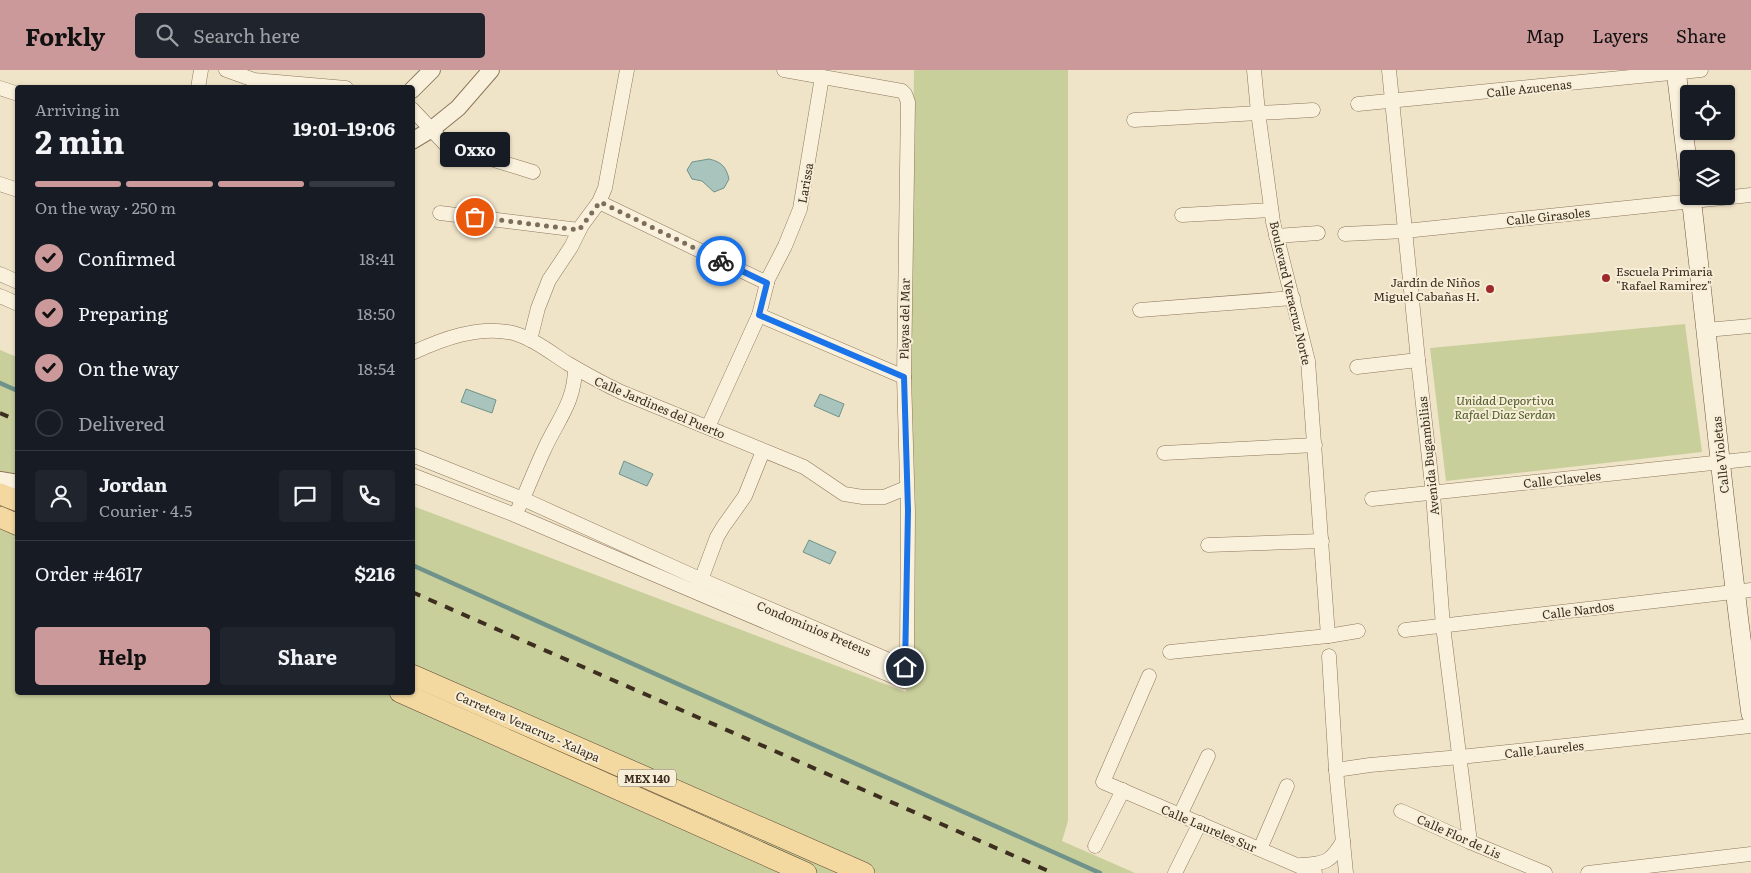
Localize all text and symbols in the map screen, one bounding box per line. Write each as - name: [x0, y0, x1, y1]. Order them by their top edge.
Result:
- search box: [135, 13, 485, 58]
- text: Forkly: [25, 18, 105, 53]
- icon: search: [153, 21, 181, 49]
- text: Search here: [193, 21, 300, 49]
- text: Map: [1526, 22, 1564, 49]
- text: Layers: [1592, 22, 1648, 49]
- text: Share: [1676, 22, 1726, 49]
- street label: Calle Azucenas: [1486, 75, 1573, 101]
- map controls: [1680, 85, 1735, 205]
- button: locate: [1680, 85, 1735, 140]
- text: Arriving in: [35, 97, 120, 121]
- text: 19:01–19:06: [293, 114, 395, 142]
- text: 2 min: [35, 116, 124, 164]
- callout: Oxxo: [440, 132, 510, 167]
- text: Oxxo: [454, 137, 496, 161]
- button: layers: [1680, 150, 1735, 205]
- street label: Larissa: [793, 161, 818, 205]
- text: On the way · 250 m: [35, 195, 176, 219]
- pin: [454, 196, 496, 238]
- icon: bag: [461, 203, 489, 231]
- street label: Calle Girasoles: [1505, 203, 1591, 229]
- street label: Boulevard Veracruz Norte: [1266, 219, 1316, 367]
- courier: [696, 236, 746, 286]
- icon: check: [35, 244, 63, 272]
- text: Confirmed: [78, 244, 176, 272]
- text: 18:41: [359, 246, 395, 270]
- icon: bike: [707, 247, 735, 275]
- place label: Escuela Primaria "Rafael Ramirez": [1616, 262, 1713, 294]
- marker: Escuela Primaria "Rafael Ramirez": [1600, 272, 1612, 284]
- place label: Jardín de Niños Miguel Cabañas H.: [1373, 273, 1481, 305]
- street label: Playas del Mar: [894, 278, 914, 360]
- marker: Jardín de Niños Miguel Cabañas H.: [1484, 283, 1496, 295]
- icon: check: [35, 299, 63, 327]
- text: Preparing: [78, 299, 168, 327]
- text: 18:50: [357, 301, 395, 325]
- icon: check: [35, 354, 63, 382]
- text: On the way: [78, 354, 179, 382]
- text: 18:54: [357, 356, 395, 380]
- street label: Calle Jardines del Puerto: [592, 371, 728, 443]
- park label: Unidad Deportiva Rafael Diaz Serdan: [1454, 391, 1556, 423]
- street label: Avenida Bugambilias: [1413, 395, 1443, 516]
- text: Delivered: [78, 409, 165, 437]
- street label: Calle Violetas: [1707, 415, 1733, 494]
- street label: Calle Claveles: [1522, 466, 1602, 492]
- button: person: [35, 470, 87, 522]
- text: Jordan: [99, 470, 168, 498]
- button: chat: [279, 470, 331, 522]
- button: phone: [343, 470, 395, 522]
- text: Courier · 4.5: [99, 498, 192, 522]
- text: Order #4617: [35, 559, 142, 587]
- text: $216: [355, 559, 395, 587]
- street label: Condominios Preteus: [754, 596, 874, 660]
- street label: Calle Nardos: [1541, 597, 1615, 623]
- button: Help: [35, 627, 210, 685]
- button: Share: [220, 627, 395, 685]
- pin: [884, 646, 926, 688]
- icon: home: [891, 653, 919, 681]
- street label: Carretera Veracruz - Xalapa: [453, 686, 604, 766]
- street label: Calle Laureles: [1503, 736, 1585, 762]
- road number: MEX 140: [618, 770, 676, 786]
- street label: Calle Laureles Sur: [1158, 800, 1260, 856]
- street label: Calle Flor de Lis: [1414, 809, 1504, 863]

